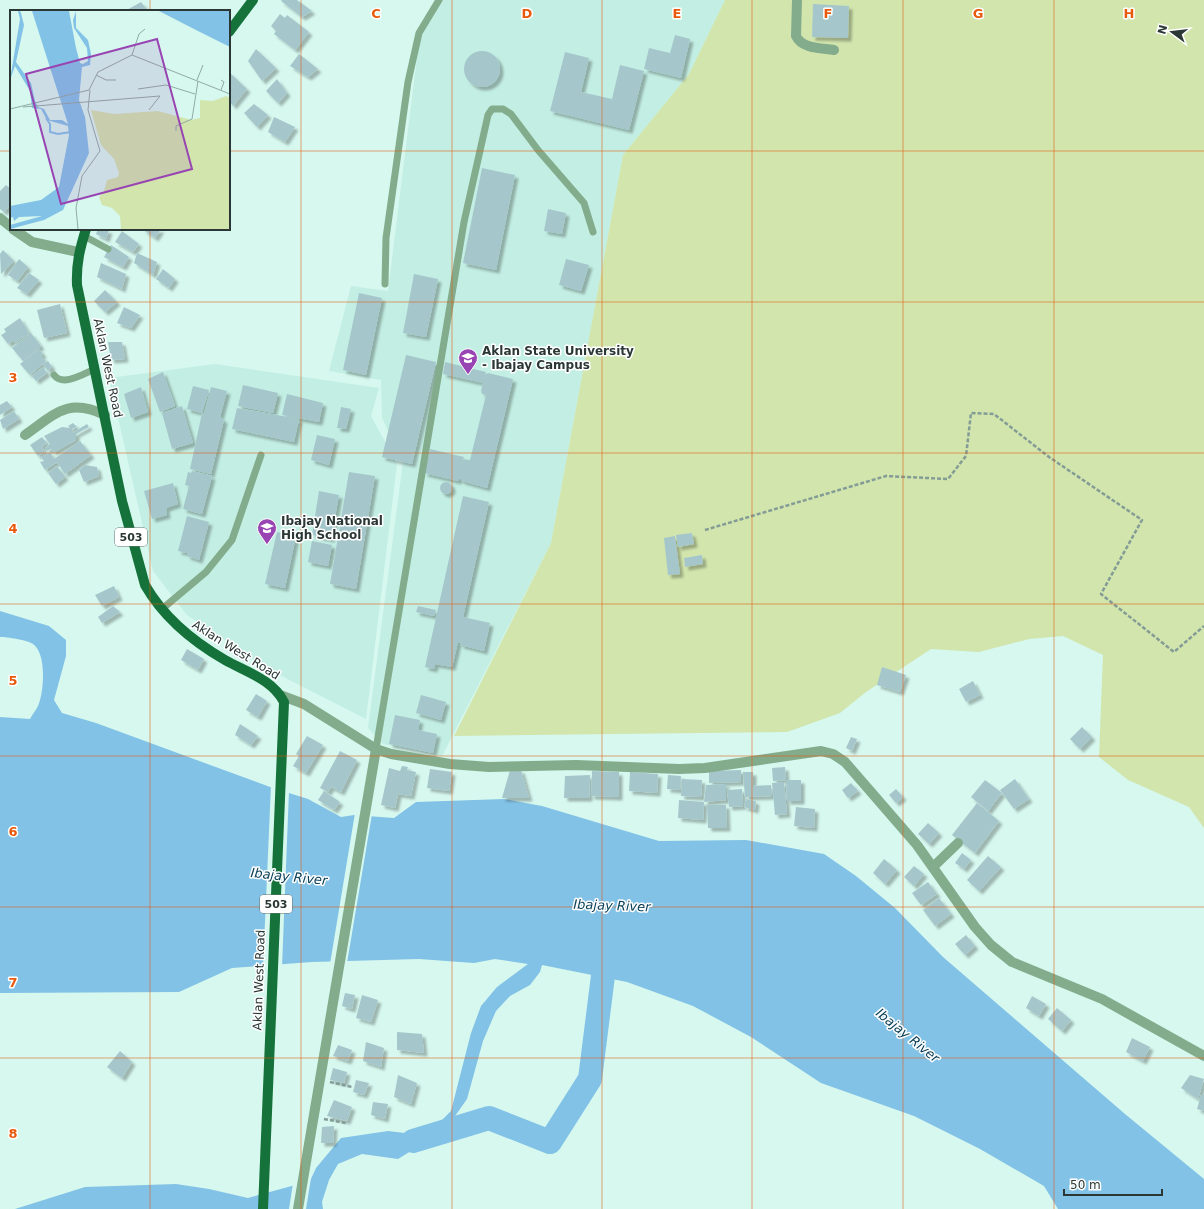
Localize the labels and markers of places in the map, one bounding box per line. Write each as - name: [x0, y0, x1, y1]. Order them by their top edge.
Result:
- place label: Aklan State University - Ibajay Campus: [482, 344, 634, 372]
- school or university icon: Aklan State University - Ibajay Campus: [457, 347, 479, 375]
- place label: Ibajay National High School: [281, 514, 383, 542]
- school or university icon: Ibajay National High School: [256, 517, 278, 545]

